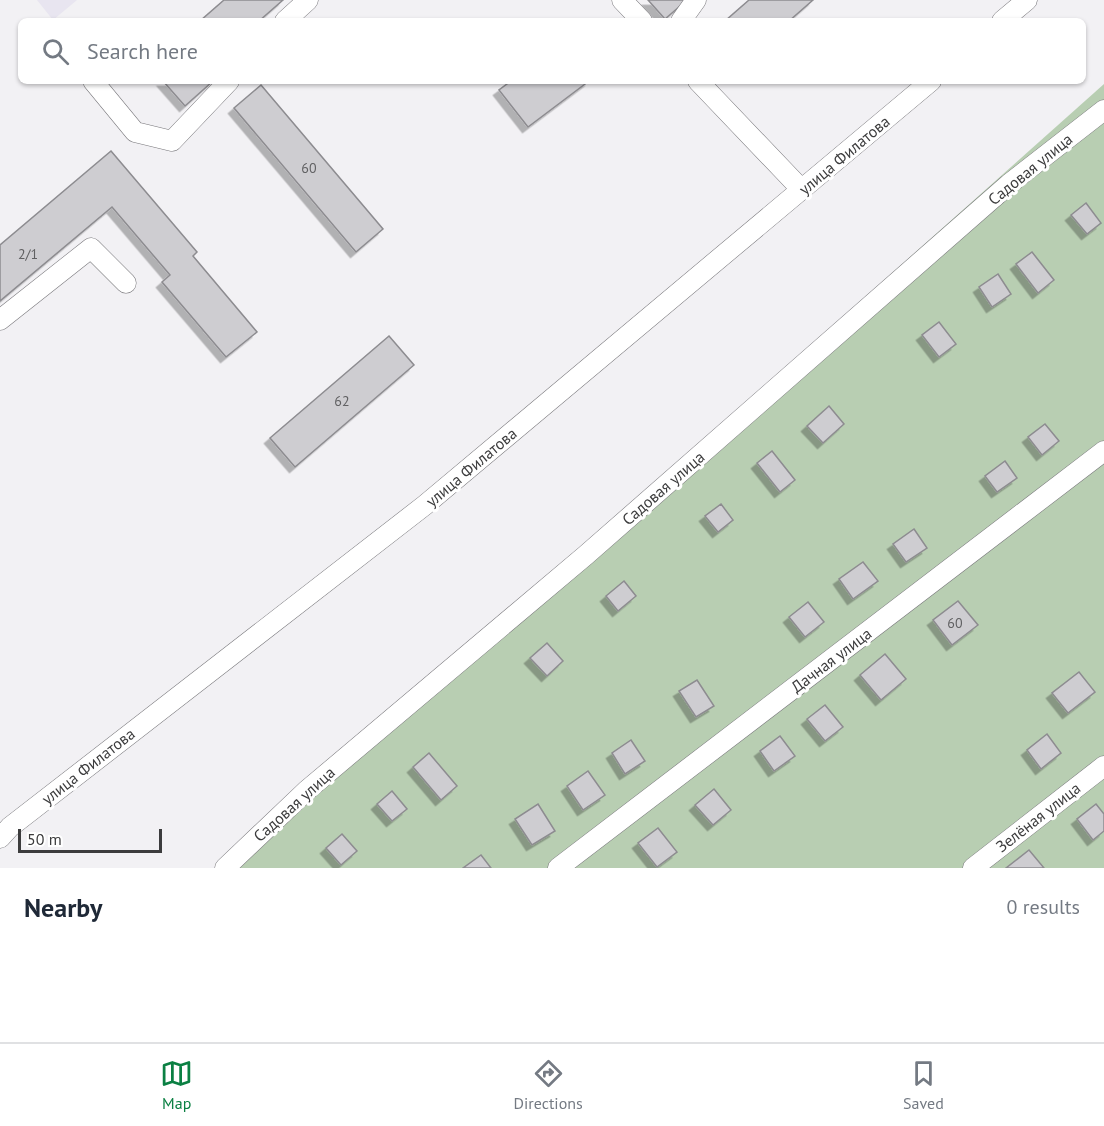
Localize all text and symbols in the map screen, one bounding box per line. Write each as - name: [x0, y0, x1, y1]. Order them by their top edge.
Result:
- search box: [18, 18, 1086, 84]
- icon: search: [39, 35, 72, 68]
- text: Search here: [87, 37, 198, 65]
- street label: улица Филатова: [794, 111, 894, 199]
- street label: Садовая улица: [984, 129, 1076, 209]
- house number: 60: [301, 159, 317, 177]
- house number: 2/1: [18, 245, 38, 263]
- house number: 62: [334, 392, 350, 410]
- street label: улица Филатова: [421, 423, 521, 511]
- street label: Садовая улица: [618, 447, 708, 529]
- house number: 60: [947, 614, 963, 632]
- street label: Дачная улица: [787, 623, 875, 697]
- street label: улица Филатова: [37, 723, 139, 809]
- street label: Садовая улица: [249, 762, 339, 846]
- street label: Зелёная улица: [992, 778, 1084, 856]
- scale bar: [18, 826, 162, 854]
- text: 50 m: [27, 829, 62, 849]
- text: Nearby: [24, 891, 102, 924]
- text: 0 results: [1007, 894, 1080, 920]
- tab: Map: [160, 1057, 193, 1113]
- tab: Directions: [514, 1057, 583, 1113]
- tab: Saved: [903, 1057, 944, 1113]

